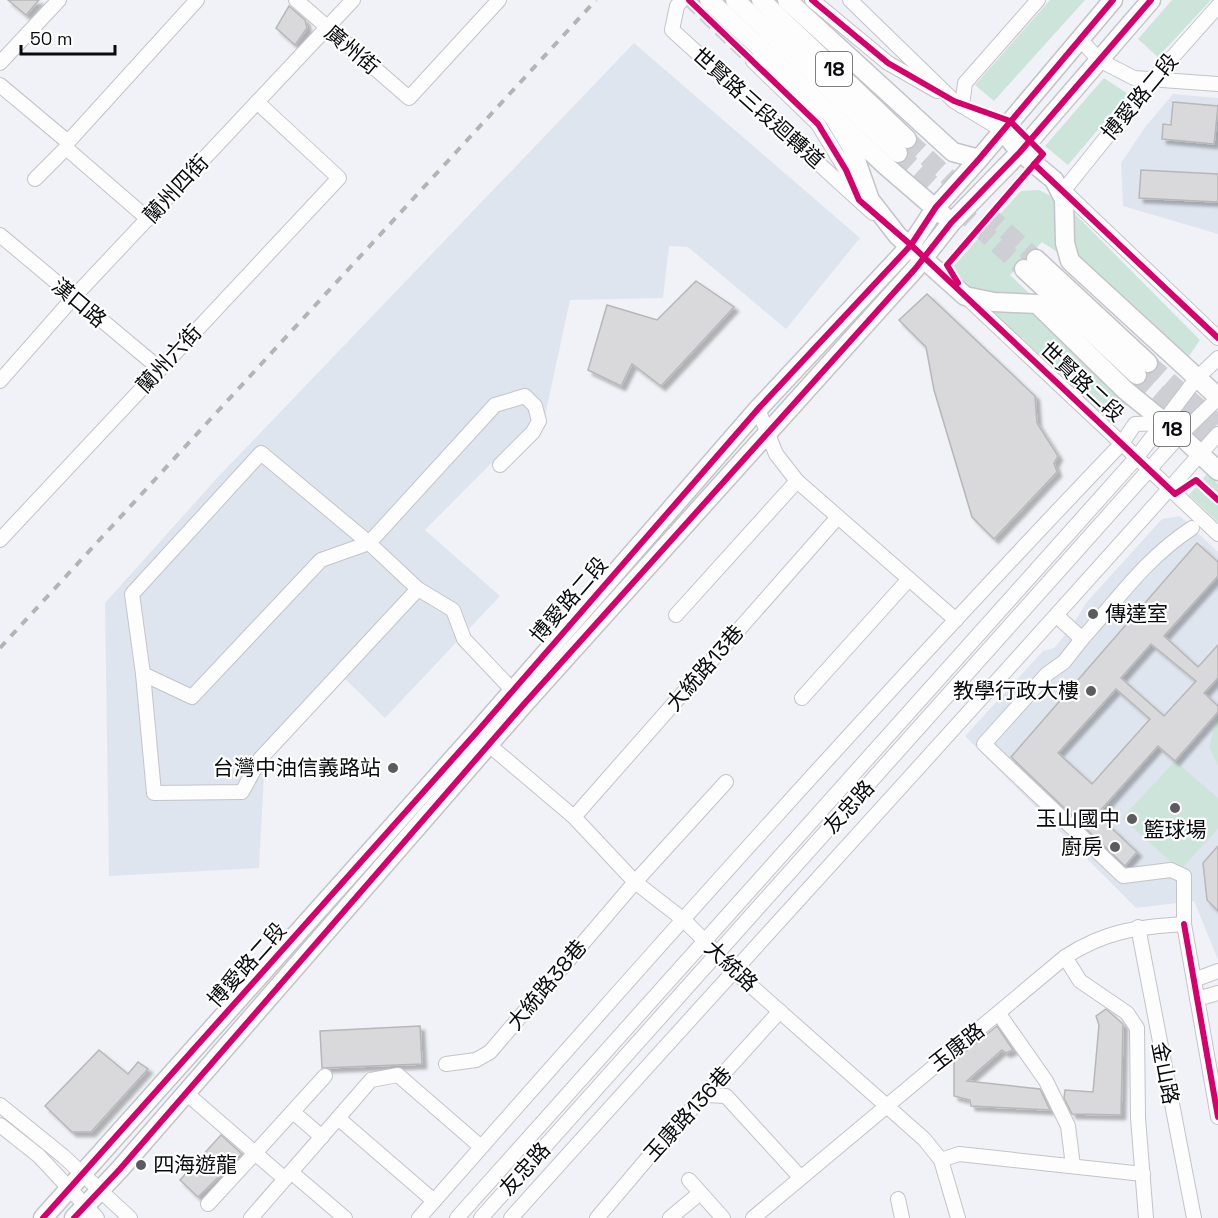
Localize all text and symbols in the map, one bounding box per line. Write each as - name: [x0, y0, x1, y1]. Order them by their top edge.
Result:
- scale bar: [21, 18, 116, 56]
- street label: 廣州街: [320, 19, 385, 80]
- text: 50 m: [30, 27, 72, 50]
- street label: 世賢路三段迴轉道: [687, 41, 830, 174]
- street label: 博愛路二段: [1096, 48, 1184, 146]
- road number: 18: [816, 52, 852, 86]
- street label: 蘭州四街: [137, 149, 214, 229]
- street label: 漢口路: [47, 272, 112, 333]
- street label: 蘭州六街: [130, 319, 207, 399]
- street label: 世賢路二段: [1035, 336, 1130, 427]
- road number: 18: [1154, 412, 1190, 446]
- street label: 博愛路二段: [524, 551, 613, 648]
- place label: 傳達室: [1105, 600, 1168, 627]
- marker: 傳達室: [1086, 607, 1100, 621]
- street label: 大統路13巷: [660, 619, 749, 716]
- place label: 教學行政大樓: [953, 677, 1079, 704]
- marker: 教學行政大樓: [1084, 684, 1098, 698]
- place label: 台灣中油信義路站: [213, 754, 381, 781]
- marker: 台灣中油信義路站: [386, 761, 400, 775]
- street label: 友忠路: [818, 774, 880, 839]
- marker: 籃球場: [1168, 801, 1182, 815]
- place label: 玉山國中: [1036, 805, 1120, 832]
- marker: 玉山國中: [1125, 812, 1139, 826]
- place label: 籃球場: [1144, 816, 1207, 843]
- place label: 廚房: [1061, 833, 1103, 860]
- marker: 廚房: [1108, 840, 1122, 854]
- street label: 博愛路二段: [201, 917, 292, 1013]
- street label: 大統路38巷: [501, 934, 592, 1035]
- street label: 大統路: [699, 934, 764, 997]
- street label: 玉康路: [924, 1017, 990, 1077]
- street label: 金山路: [1146, 1039, 1185, 1106]
- street label: 玉康路136巷: [638, 1061, 737, 1167]
- street label: 友忠路: [494, 1136, 556, 1201]
- place label: 四海遊龍: [153, 1151, 237, 1178]
- marker: 四海遊龍: [134, 1158, 148, 1172]

